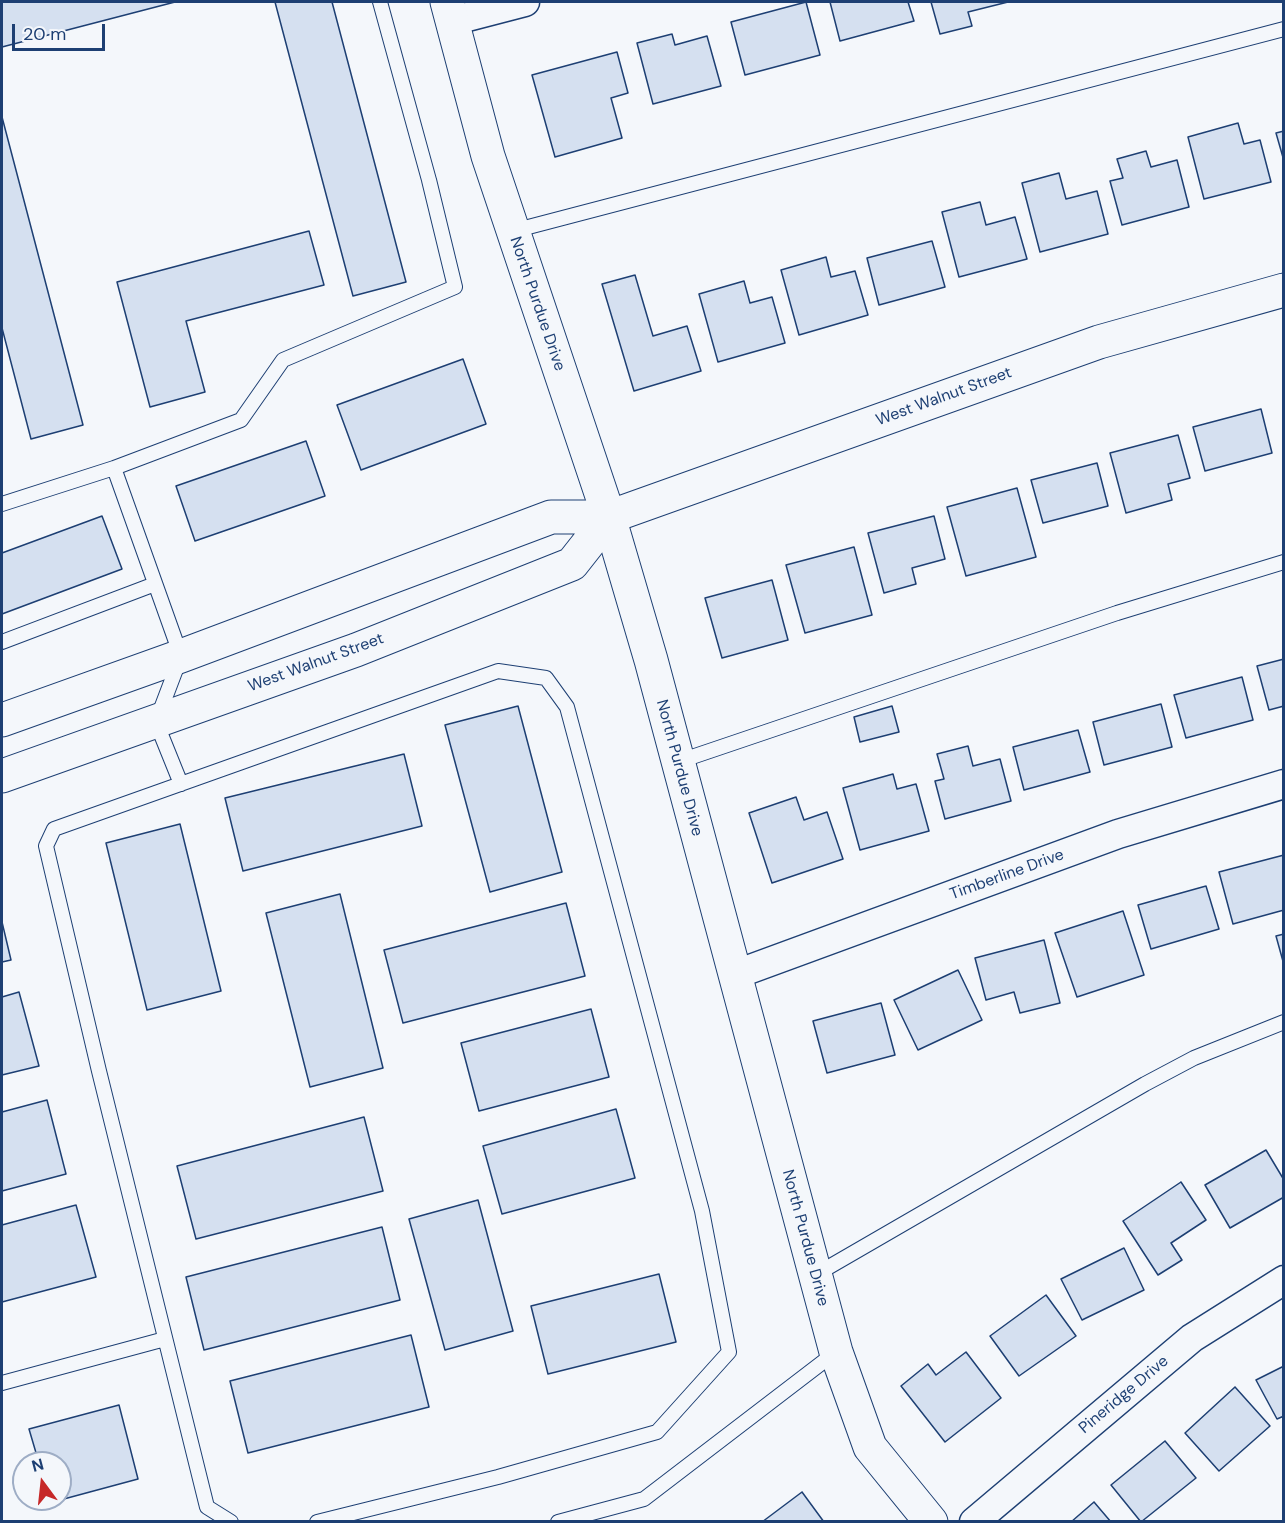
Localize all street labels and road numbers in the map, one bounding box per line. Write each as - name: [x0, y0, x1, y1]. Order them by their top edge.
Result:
- street label: North Purdue Drive: [505, 234, 569, 374]
- street label: West Walnut Street: [873, 363, 1015, 431]
- street label: West Walnut Street: [245, 629, 387, 697]
- street label: North Purdue Drive: [652, 698, 706, 838]
- street label: Timberline Drive: [947, 845, 1067, 905]
- street label: North Purdue Drive: [778, 1168, 832, 1308]
- street label: Pineridge Drive: [1075, 1352, 1173, 1438]

